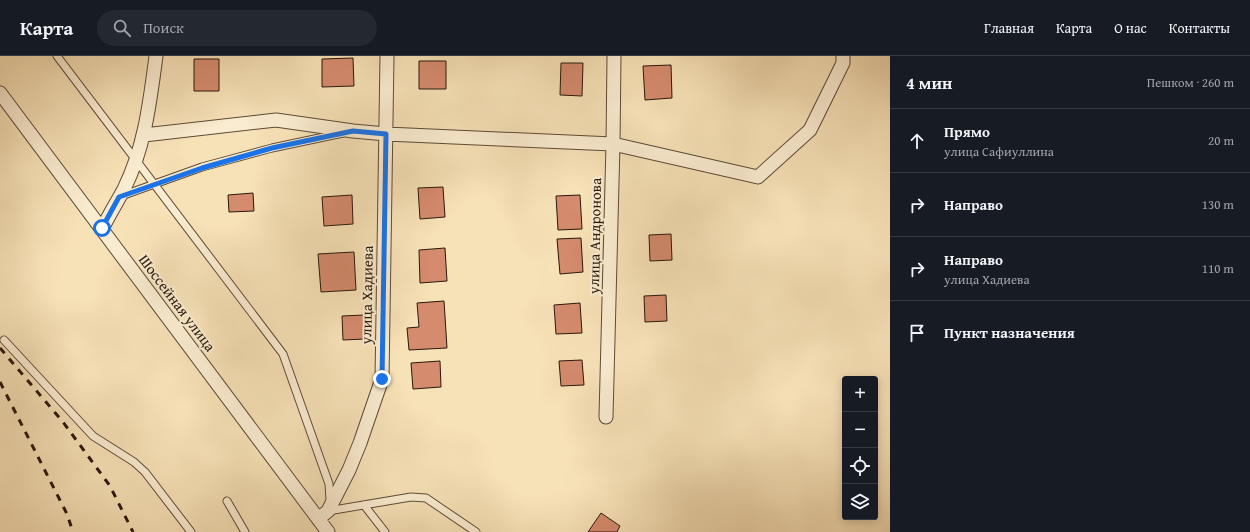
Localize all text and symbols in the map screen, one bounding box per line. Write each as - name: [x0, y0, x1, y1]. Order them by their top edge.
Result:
- search box: [97, 10, 377, 46]
- text: Карта: [20, 14, 73, 42]
- icon: search: [111, 17, 133, 39]
- text: Поиск: [143, 17, 184, 38]
- text: Главная: [984, 18, 1034, 38]
- text: Карта: [1056, 18, 1092, 38]
- text: О нас: [1114, 18, 1147, 38]
- text: Контакты: [1169, 18, 1230, 38]
- text: 4 мин: [906, 70, 952, 95]
- text: Пешком · 260 m: [1147, 73, 1234, 92]
- text: Прямо: [944, 121, 990, 142]
- icon: ahead: [906, 130, 928, 152]
- text: 20 m: [1208, 131, 1234, 150]
- text: улица Сафиуллина: [944, 142, 1054, 161]
- street label: улица Андронова: [583, 177, 606, 295]
- icon: right: [906, 194, 928, 216]
- text: Направо: [944, 194, 1003, 215]
- text: 130 m: [1202, 195, 1234, 214]
- route start: [93, 219, 111, 237]
- street label: улица Хадиева: [355, 245, 378, 346]
- text: Направо: [944, 249, 1003, 270]
- street label: Шоссейная улица: [134, 250, 221, 356]
- icon: right: [906, 258, 928, 280]
- text: 110 m: [1202, 259, 1234, 278]
- text: улица Хадиева: [944, 270, 1030, 289]
- icon: arrive: [906, 322, 928, 344]
- text: Пункт назначения: [944, 322, 1075, 343]
- route end: [373, 370, 391, 388]
- map controls: [842, 376, 878, 520]
- button: +: [842, 376, 878, 412]
- button: −: [842, 412, 878, 448]
- button: locate: [842, 448, 878, 484]
- button: layers: [842, 484, 878, 520]

